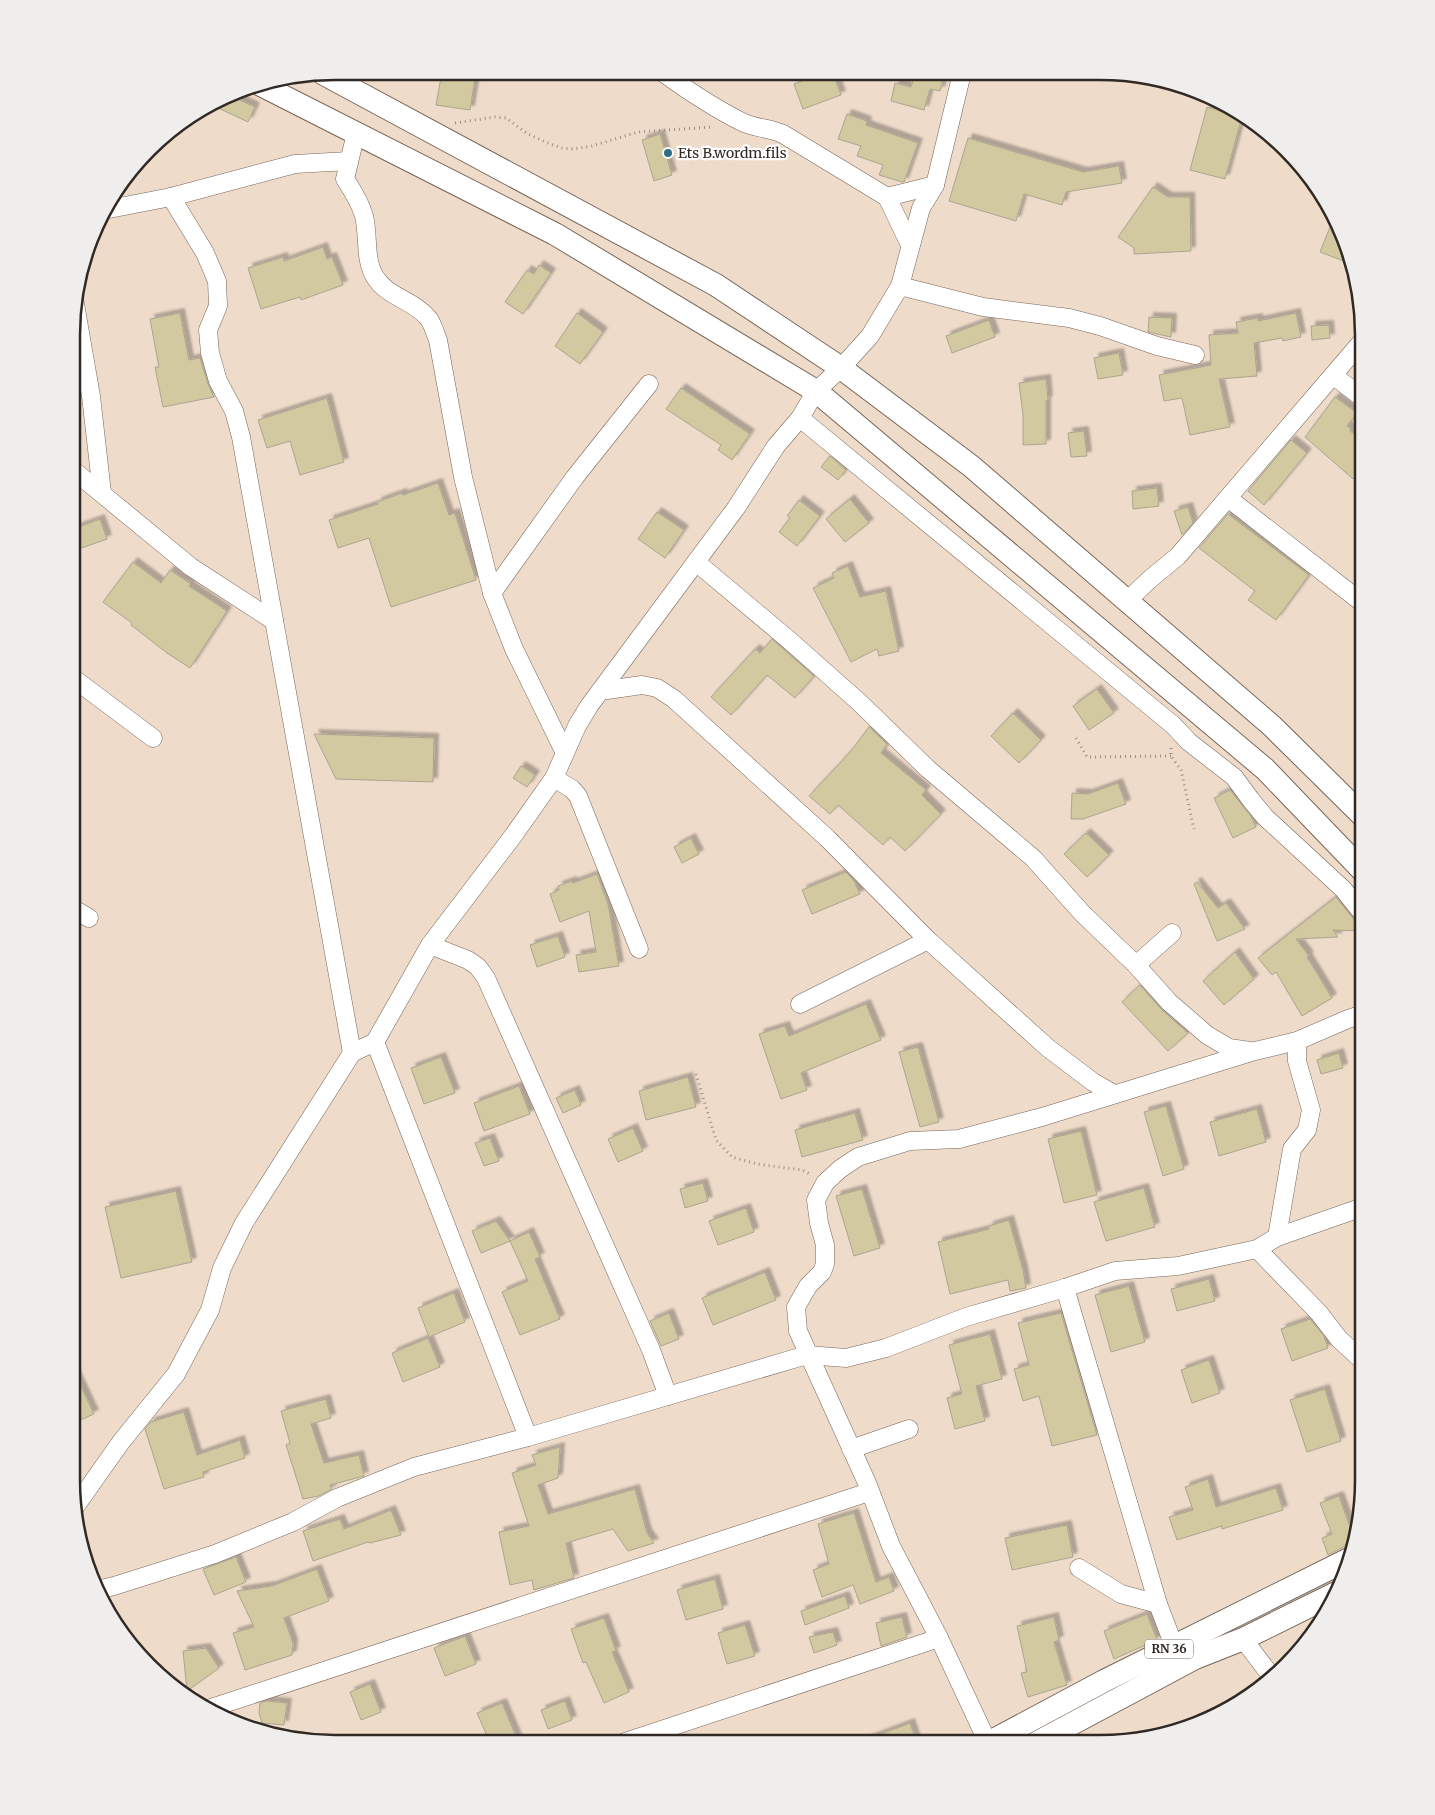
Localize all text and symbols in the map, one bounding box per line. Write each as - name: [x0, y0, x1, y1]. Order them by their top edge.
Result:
- place label: Ets B.wordm.fils: [678, 144, 787, 162]
- marker: Ets B.wordm.fils: [662, 147, 674, 159]
- road number: RN 36: [1145, 1640, 1193, 1658]

